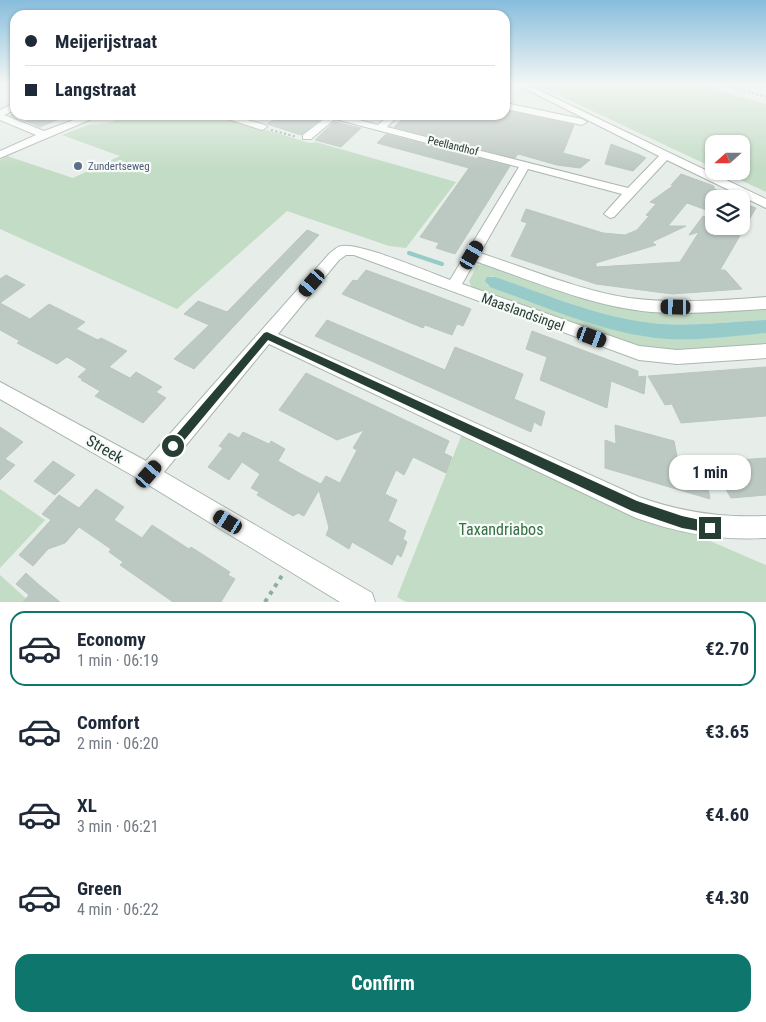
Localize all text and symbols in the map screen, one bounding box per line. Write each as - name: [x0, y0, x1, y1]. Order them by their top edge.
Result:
- text: Meijerijstraat: [55, 30, 157, 53]
- text: Langstraat: [55, 78, 136, 101]
- street label: Peellandhof: [426, 133, 480, 159]
- north arrow: [705, 135, 750, 180]
- map controls: [705, 135, 750, 235]
- marker: Zundertseweg: [72, 160, 84, 172]
- place label: Zundertseweg: [88, 160, 150, 173]
- button: layers: [705, 190, 750, 235]
- car: [458, 238, 485, 272]
- car: [296, 267, 327, 299]
- street label: Maaslandsingel: [479, 290, 567, 334]
- car: [660, 299, 691, 315]
- car: [575, 325, 608, 349]
- street label: Streek: [83, 431, 128, 468]
- route start: [162, 435, 184, 457]
- callout: 1 min: [669, 456, 751, 490]
- car: [133, 458, 164, 490]
- text: 1 min: [692, 463, 728, 482]
- car: [211, 508, 244, 536]
- route end: [699, 517, 721, 539]
- park label: Taxandriabos: [459, 520, 543, 539]
- icon: car: [17, 626, 62, 671]
- text: Economy: [77, 628, 146, 651]
- text: €2.70: [705, 637, 749, 660]
- text: 1 min · 06:19: [77, 651, 159, 670]
- icon: car: [17, 709, 62, 754]
- text: Comfort: [77, 711, 140, 734]
- text: €3.65: [705, 720, 749, 743]
- text: 2 min · 06:20: [77, 734, 159, 753]
- icon: car: [17, 792, 62, 837]
- text: XL: [77, 794, 97, 817]
- text: €4.60: [705, 803, 749, 826]
- text: 3 min · 06:21: [77, 817, 159, 836]
- icon: car: [17, 875, 62, 920]
- text: Green: [77, 877, 122, 900]
- text: €4.30: [705, 886, 749, 909]
- text: 4 min · 06:22: [77, 900, 159, 919]
- button: Confirm: [15, 954, 751, 1012]

